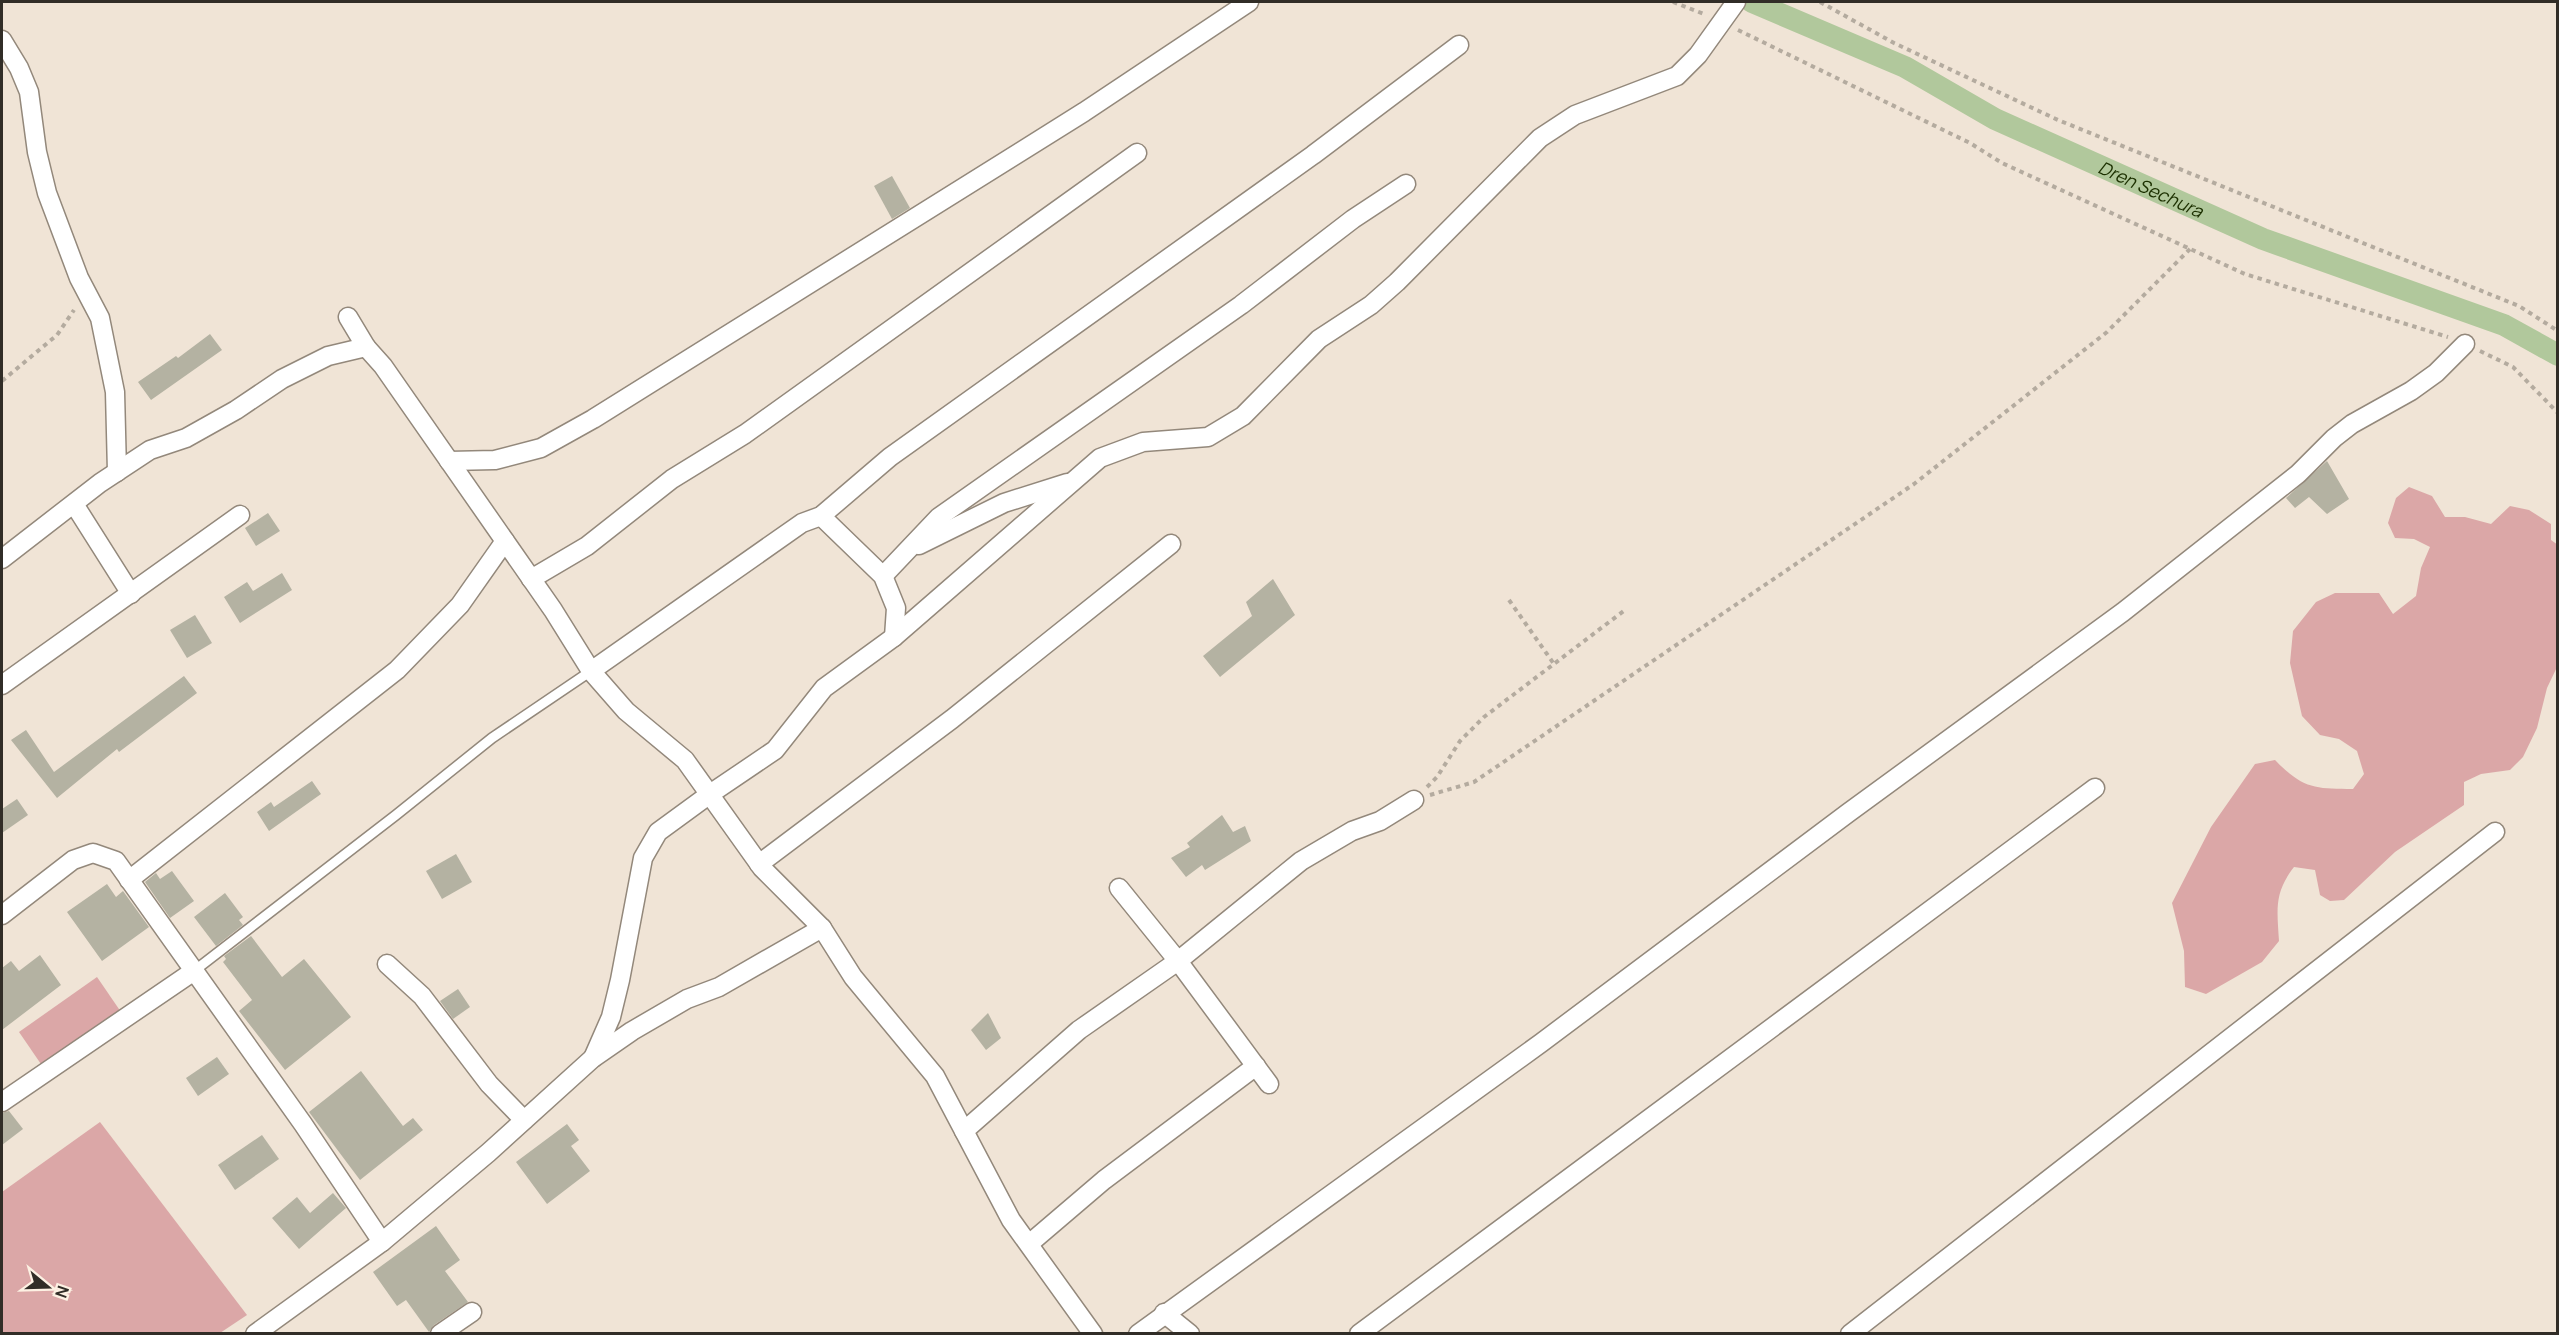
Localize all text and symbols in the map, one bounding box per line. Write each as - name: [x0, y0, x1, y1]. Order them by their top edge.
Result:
- water label: Dren Sechura: [2095, 155, 2208, 223]
- north arrow: [18, 1257, 78, 1317]
- text: N: [50, 1283, 74, 1301]

